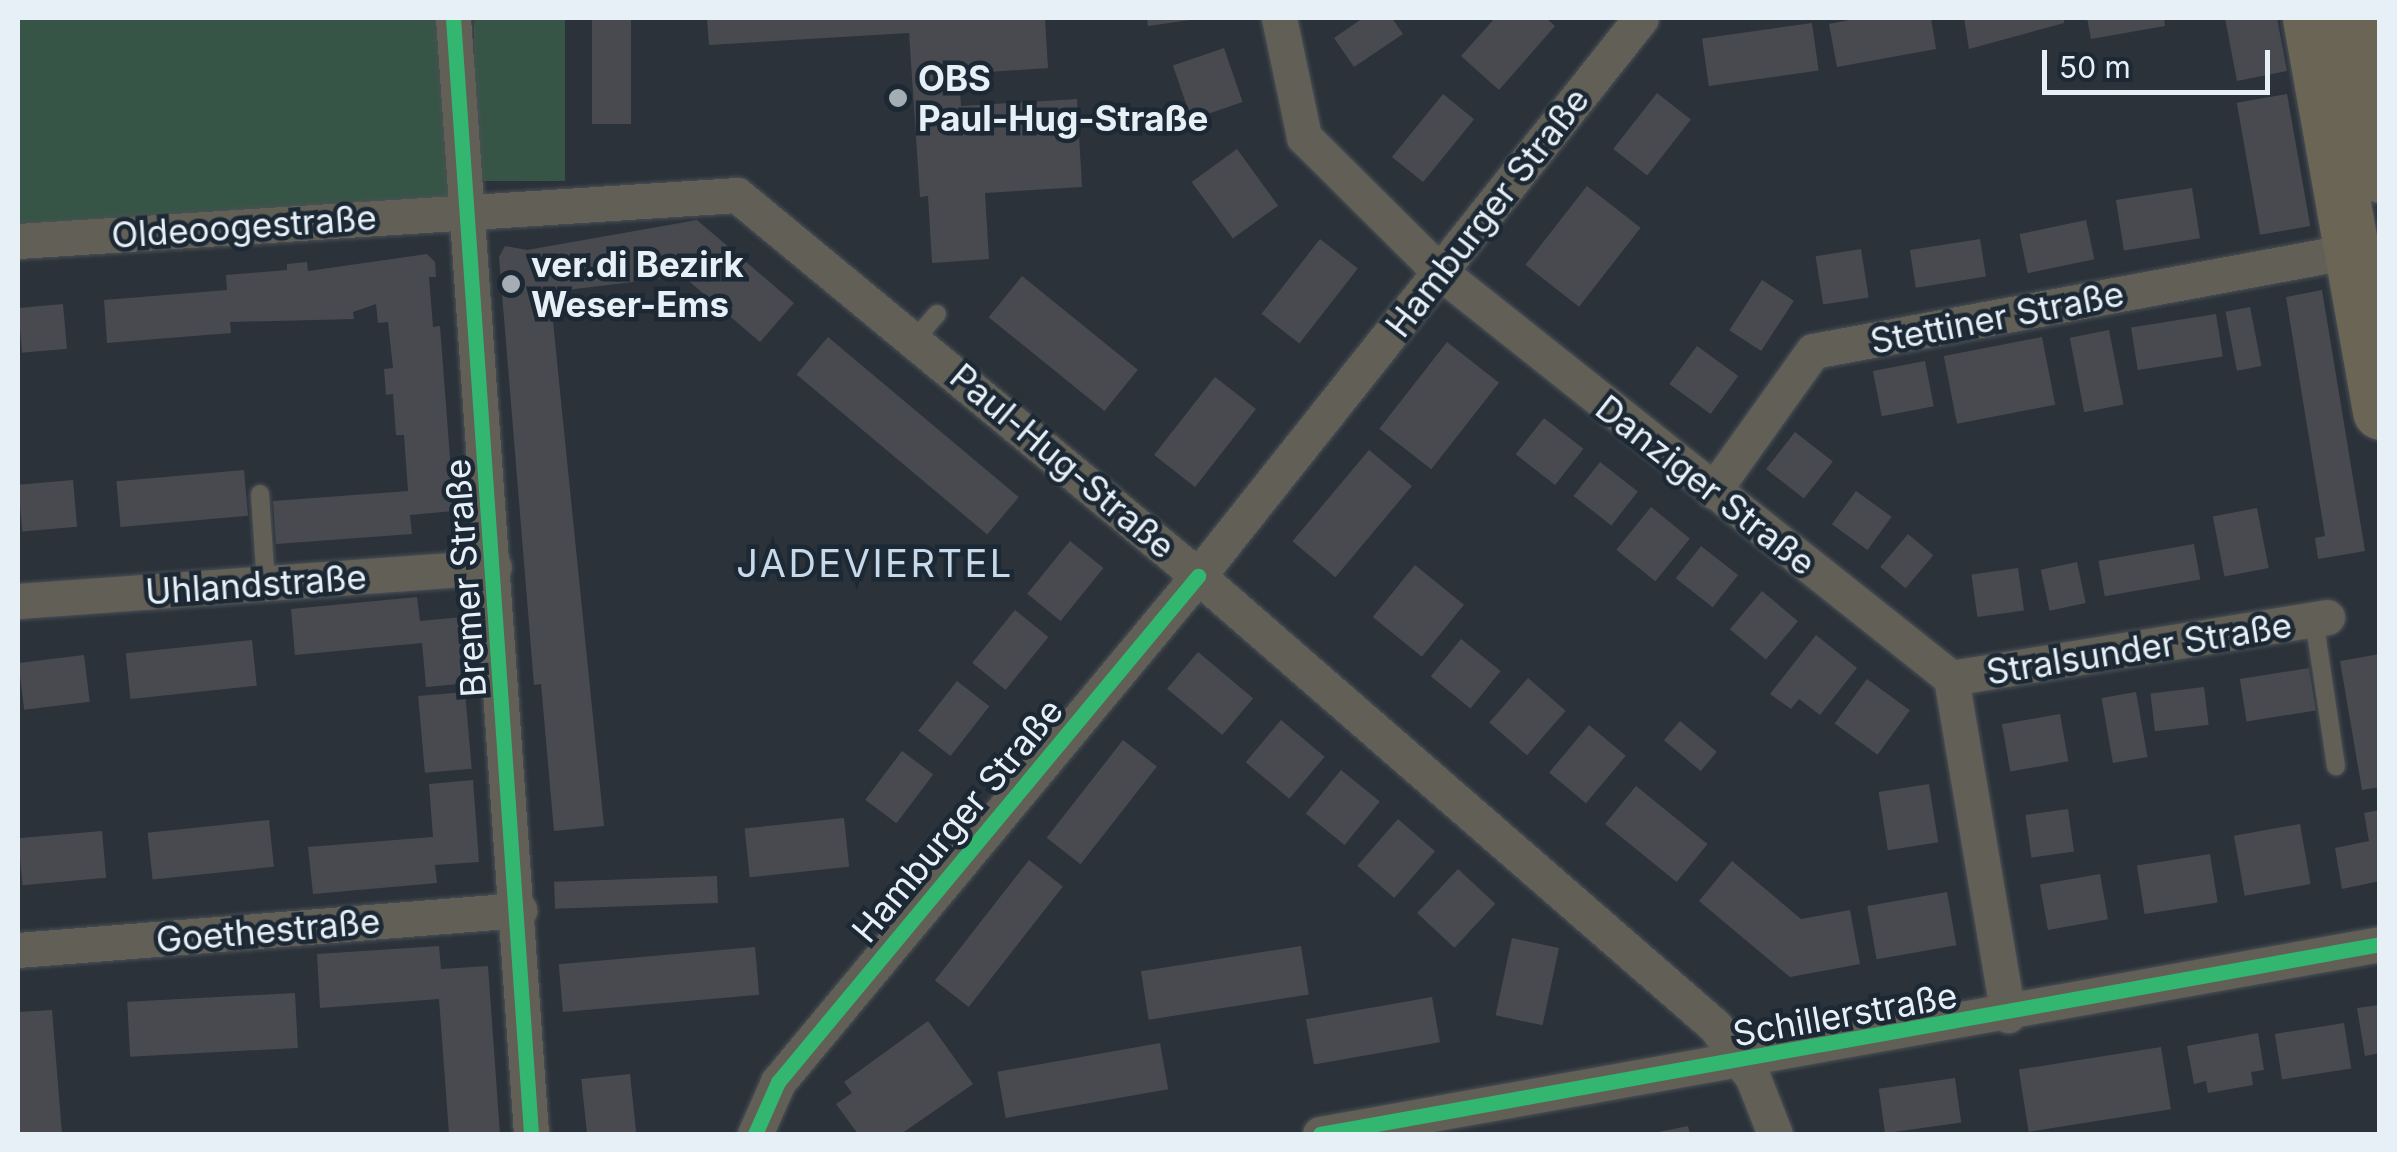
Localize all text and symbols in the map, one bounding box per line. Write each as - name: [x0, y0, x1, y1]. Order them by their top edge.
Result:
- scale bar: [2047, 30, 2274, 92]
- text: 50 m: [2059, 49, 2131, 85]
- place label: OBS Paul-Hug-Straße: [918, 57, 1208, 139]
- street label: Hamburger Straße: [1377, 79, 1597, 345]
- marker: OBS Paul-Hug-Straße: [887, 87, 909, 109]
- street label: Oldeoogestraße: [110, 196, 378, 256]
- place label: ver.di Bezirk Weser-Ems: [531, 243, 744, 325]
- street label: Stettiner Straße: [1867, 272, 2127, 362]
- marker: ver.di Bezirk Weser-Ems: [500, 273, 522, 295]
- street label: Paul-Hug-Straße: [942, 355, 1184, 567]
- street label: Danziger Straße: [1588, 386, 1824, 584]
- street label: Bremer Straße: [436, 457, 494, 699]
- district label: JADEVIERTEL: [736, 541, 1014, 587]
- street label: Uhlandstraße: [144, 555, 368, 613]
- street label: Stralsunder Straße: [1983, 603, 2295, 693]
- street label: Hamburger Straße: [843, 690, 1071, 950]
- street label: Goethestraße: [154, 899, 382, 961]
- street label: Schillerstraße: [1730, 974, 1960, 1054]

